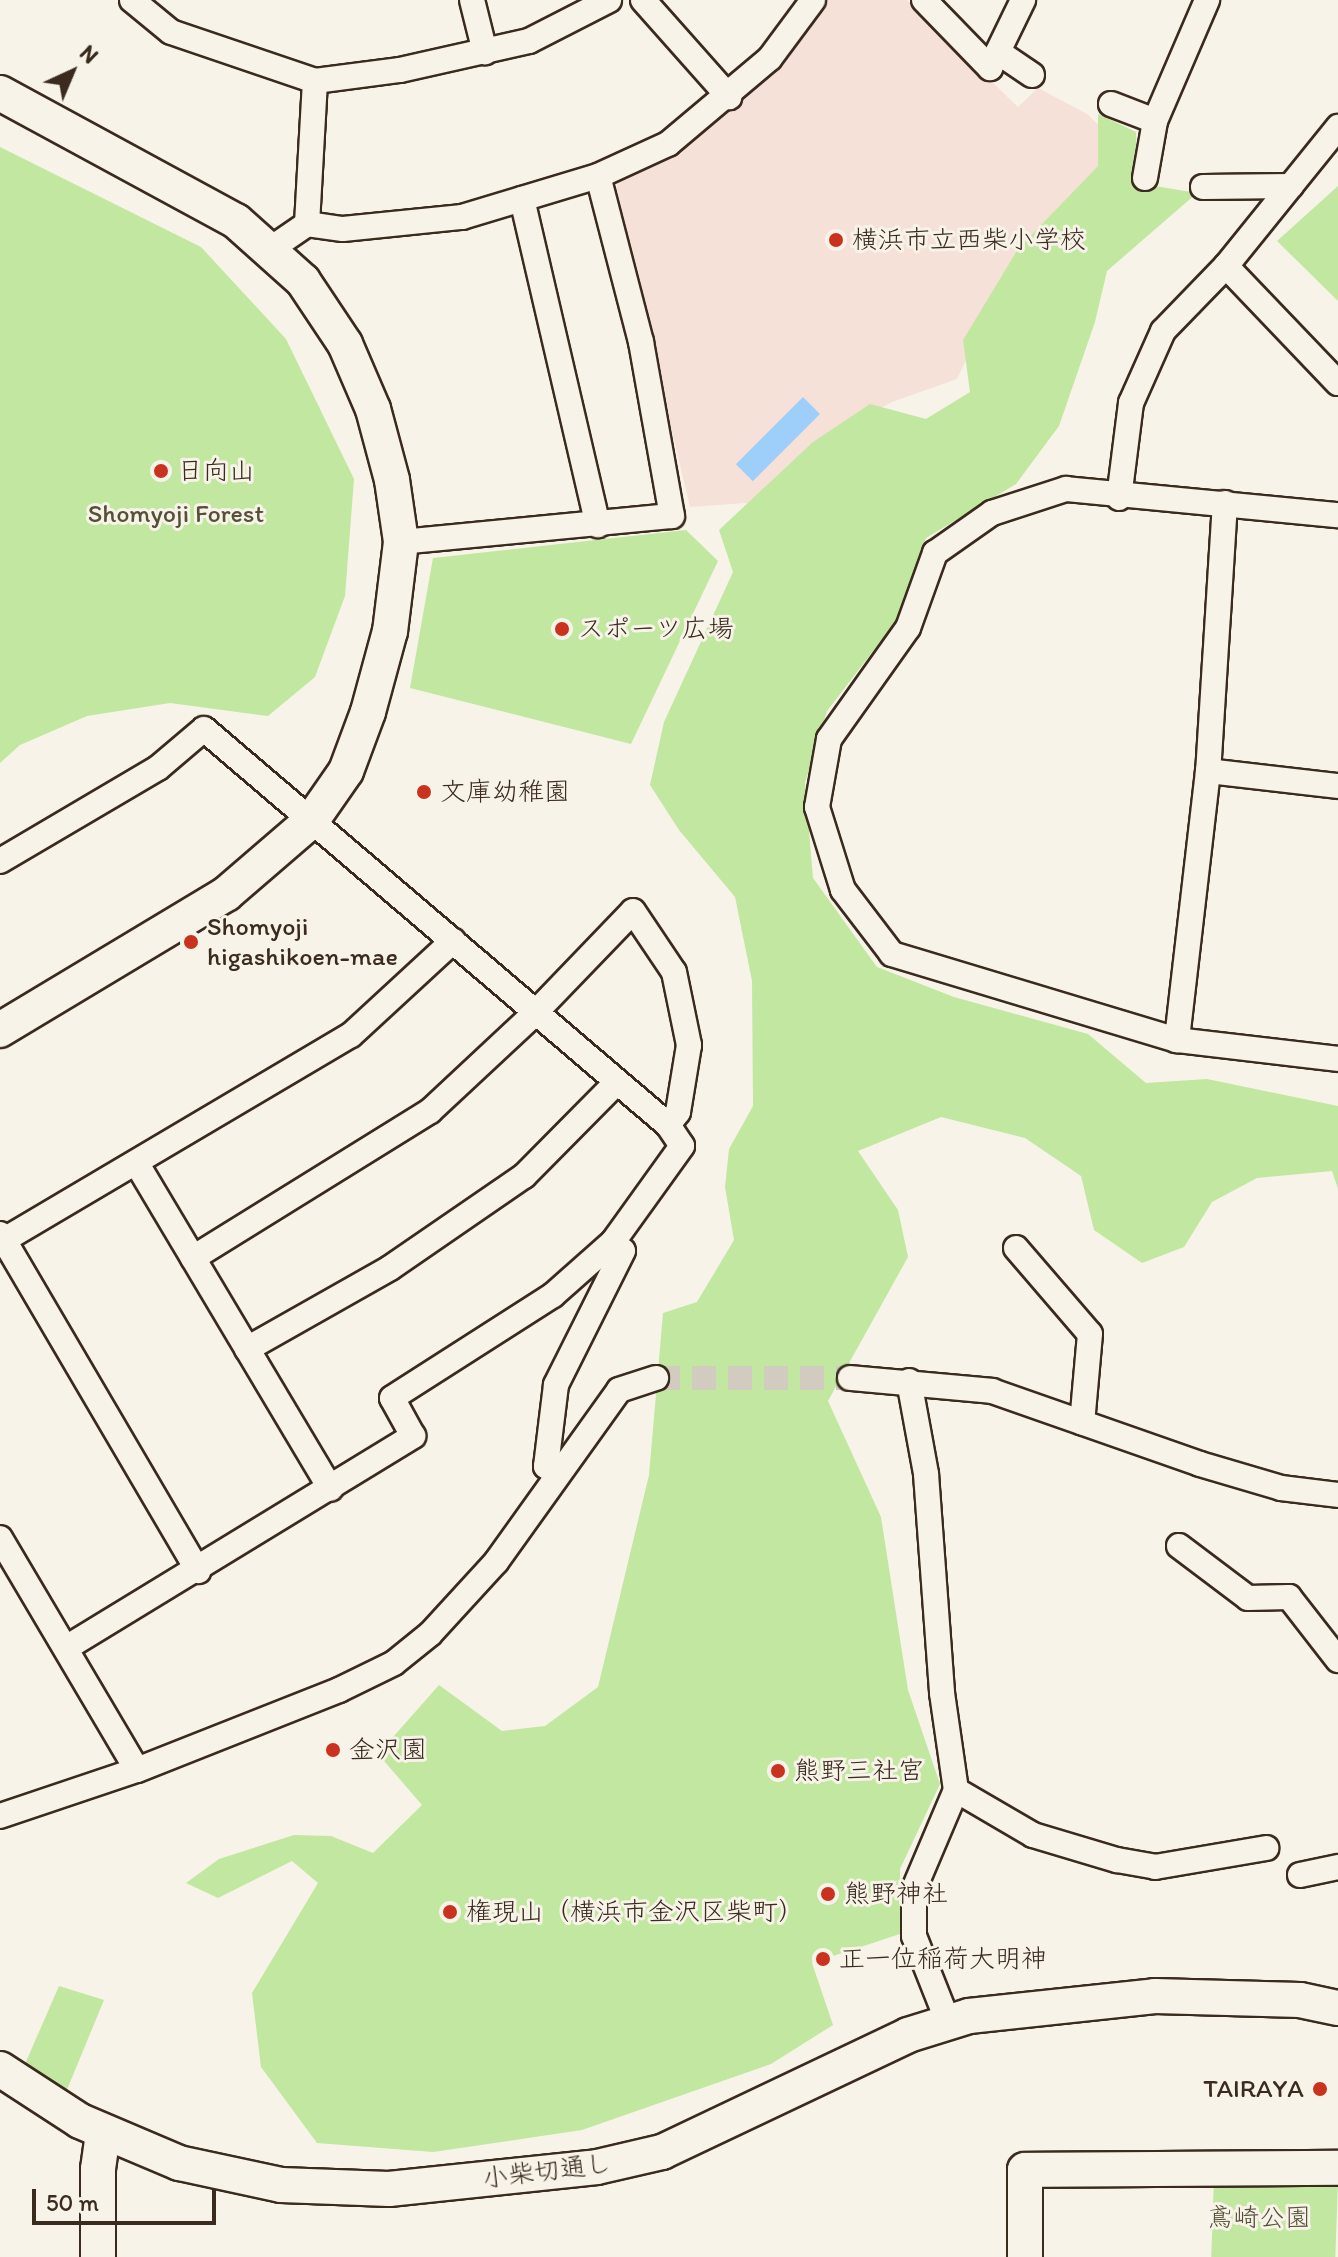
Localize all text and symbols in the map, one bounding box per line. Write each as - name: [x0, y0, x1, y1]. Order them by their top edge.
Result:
- north arrow: [32, 32, 112, 112]
- text: N: [74, 39, 104, 69]
- place label: 横浜市立西柴小学校: [852, 224, 1086, 256]
- marker: 横浜市立西柴小学校: [827, 231, 845, 249]
- place label: 日向山: [177, 455, 255, 487]
- marker: 日向山: [152, 462, 170, 480]
- park label: Shomyoji Forest: [87, 498, 265, 530]
- place label: スポーツ広場: [578, 613, 734, 645]
- marker: スポーツ広場: [553, 620, 571, 638]
- place label: 文庫幼稚園: [440, 776, 570, 808]
- marker: 文庫幼稚園: [415, 783, 433, 801]
- place label: Shomyoji higashikoen-mae: [207, 911, 398, 972]
- marker: Shomyoji higashikoen-mae: [182, 933, 200, 951]
- place label: 金沢園: [349, 1734, 427, 1766]
- marker: 金沢園: [324, 1741, 342, 1759]
- place label: 熊野三社宮: [794, 1755, 924, 1787]
- marker: 熊野三社宮: [769, 1762, 787, 1780]
- place label: 熊野神社: [844, 1878, 948, 1910]
- marker: 熊野神社: [819, 1885, 837, 1903]
- place label: 権現山（横浜市金沢区柴町）: [466, 1896, 804, 1928]
- marker: 権現山（横浜市金沢区柴町）: [441, 1903, 459, 1921]
- place label: 正一位稲荷大明神: [839, 1943, 1047, 1975]
- marker: 正一位稲荷大明神: [814, 1950, 832, 1968]
- place label: TAIRAYA: [1203, 2073, 1304, 2105]
- marker: TAIRAYA: [1311, 2080, 1329, 2098]
- street label: 小柴切通し: [481, 2148, 613, 2194]
- scale bar: [36, 2173, 220, 2223]
- text: 50 m: [46, 2188, 99, 2217]
- park label: 鳶崎公園: [1207, 2202, 1311, 2234]

